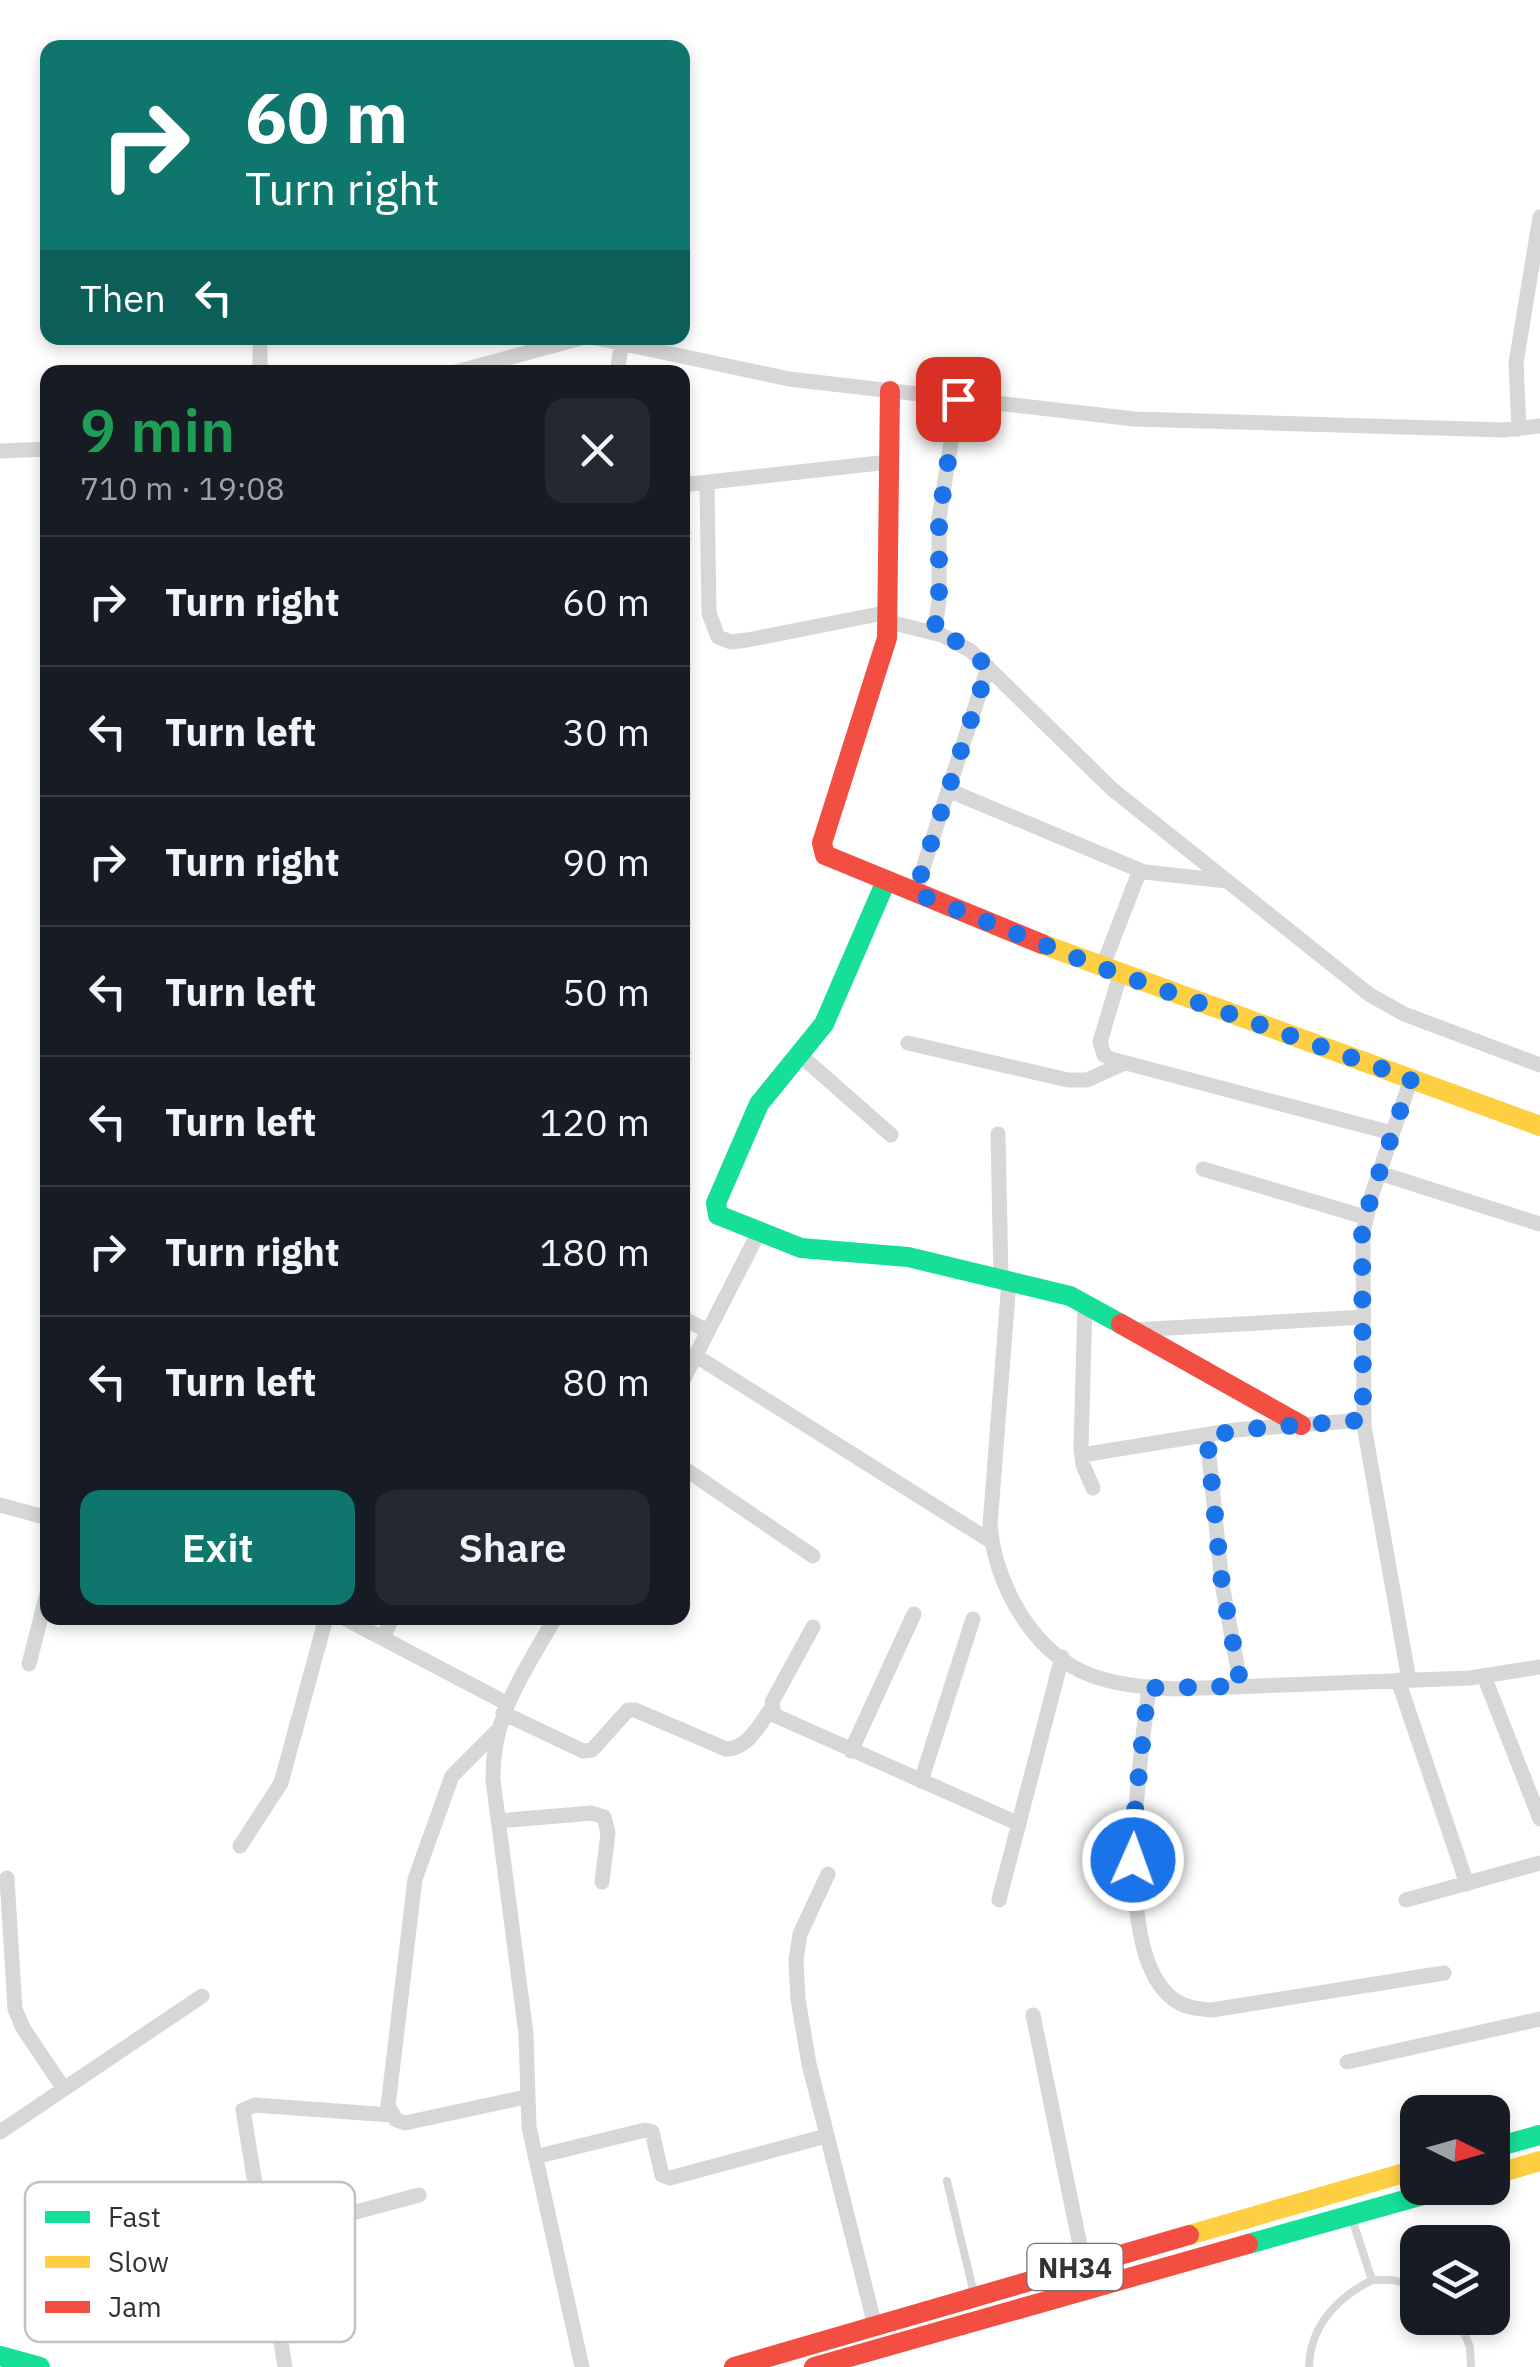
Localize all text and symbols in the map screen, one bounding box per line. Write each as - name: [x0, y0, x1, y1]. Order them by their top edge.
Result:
- text: 60 m: [245, 71, 408, 162]
- icon: right: [80, 80, 210, 210]
- text: Turn right: [245, 159, 440, 217]
- icon: left: [186, 270, 241, 325]
- text: Then: [80, 273, 166, 322]
- pin: [916, 357, 1001, 442]
- icon: arrive: [931, 372, 986, 427]
- text: 9 min: [80, 390, 235, 469]
- button: close: [545, 398, 650, 503]
- text: 710 m · 19:08: [80, 467, 285, 509]
- icon: right: [80, 574, 135, 629]
- text: Turn right: [165, 577, 340, 626]
- text: 60 m: [562, 577, 650, 626]
- icon: left: [80, 704, 135, 759]
- text: Turn left: [165, 707, 316, 756]
- text: 30 m: [562, 707, 650, 756]
- icon: right: [80, 834, 135, 889]
- text: Turn right: [165, 837, 340, 886]
- text: 90 m: [562, 837, 650, 886]
- icon: left: [80, 964, 135, 1019]
- text: Turn left: [165, 967, 316, 1016]
- text: 50 m: [562, 967, 650, 1016]
- icon: left: [80, 1094, 135, 1149]
- text: Turn left: [165, 1097, 316, 1146]
- text: 120 m: [539, 1097, 650, 1146]
- icon: right: [80, 1224, 135, 1279]
- text: Turn right: [165, 1227, 340, 1276]
- text: 180 m: [539, 1227, 650, 1276]
- icon: left: [80, 1354, 135, 1409]
- text: Turn left: [165, 1357, 316, 1406]
- text: 80 m: [562, 1357, 650, 1406]
- button: Exit: [80, 1490, 355, 1605]
- button: Share: [375, 1490, 650, 1605]
- position arrow: [1081, 1808, 1185, 1912]
- north arrow: [1400, 2095, 1510, 2205]
- map controls: [1400, 2095, 1510, 2335]
- legend: [25, 2182, 355, 2342]
- text: Fast: [108, 2198, 161, 2235]
- button: layers: [1400, 2225, 1510, 2335]
- text: Slow: [108, 2243, 169, 2280]
- road number: NH34: [1028, 2244, 1122, 2290]
- text: Jam: [108, 2288, 162, 2325]

